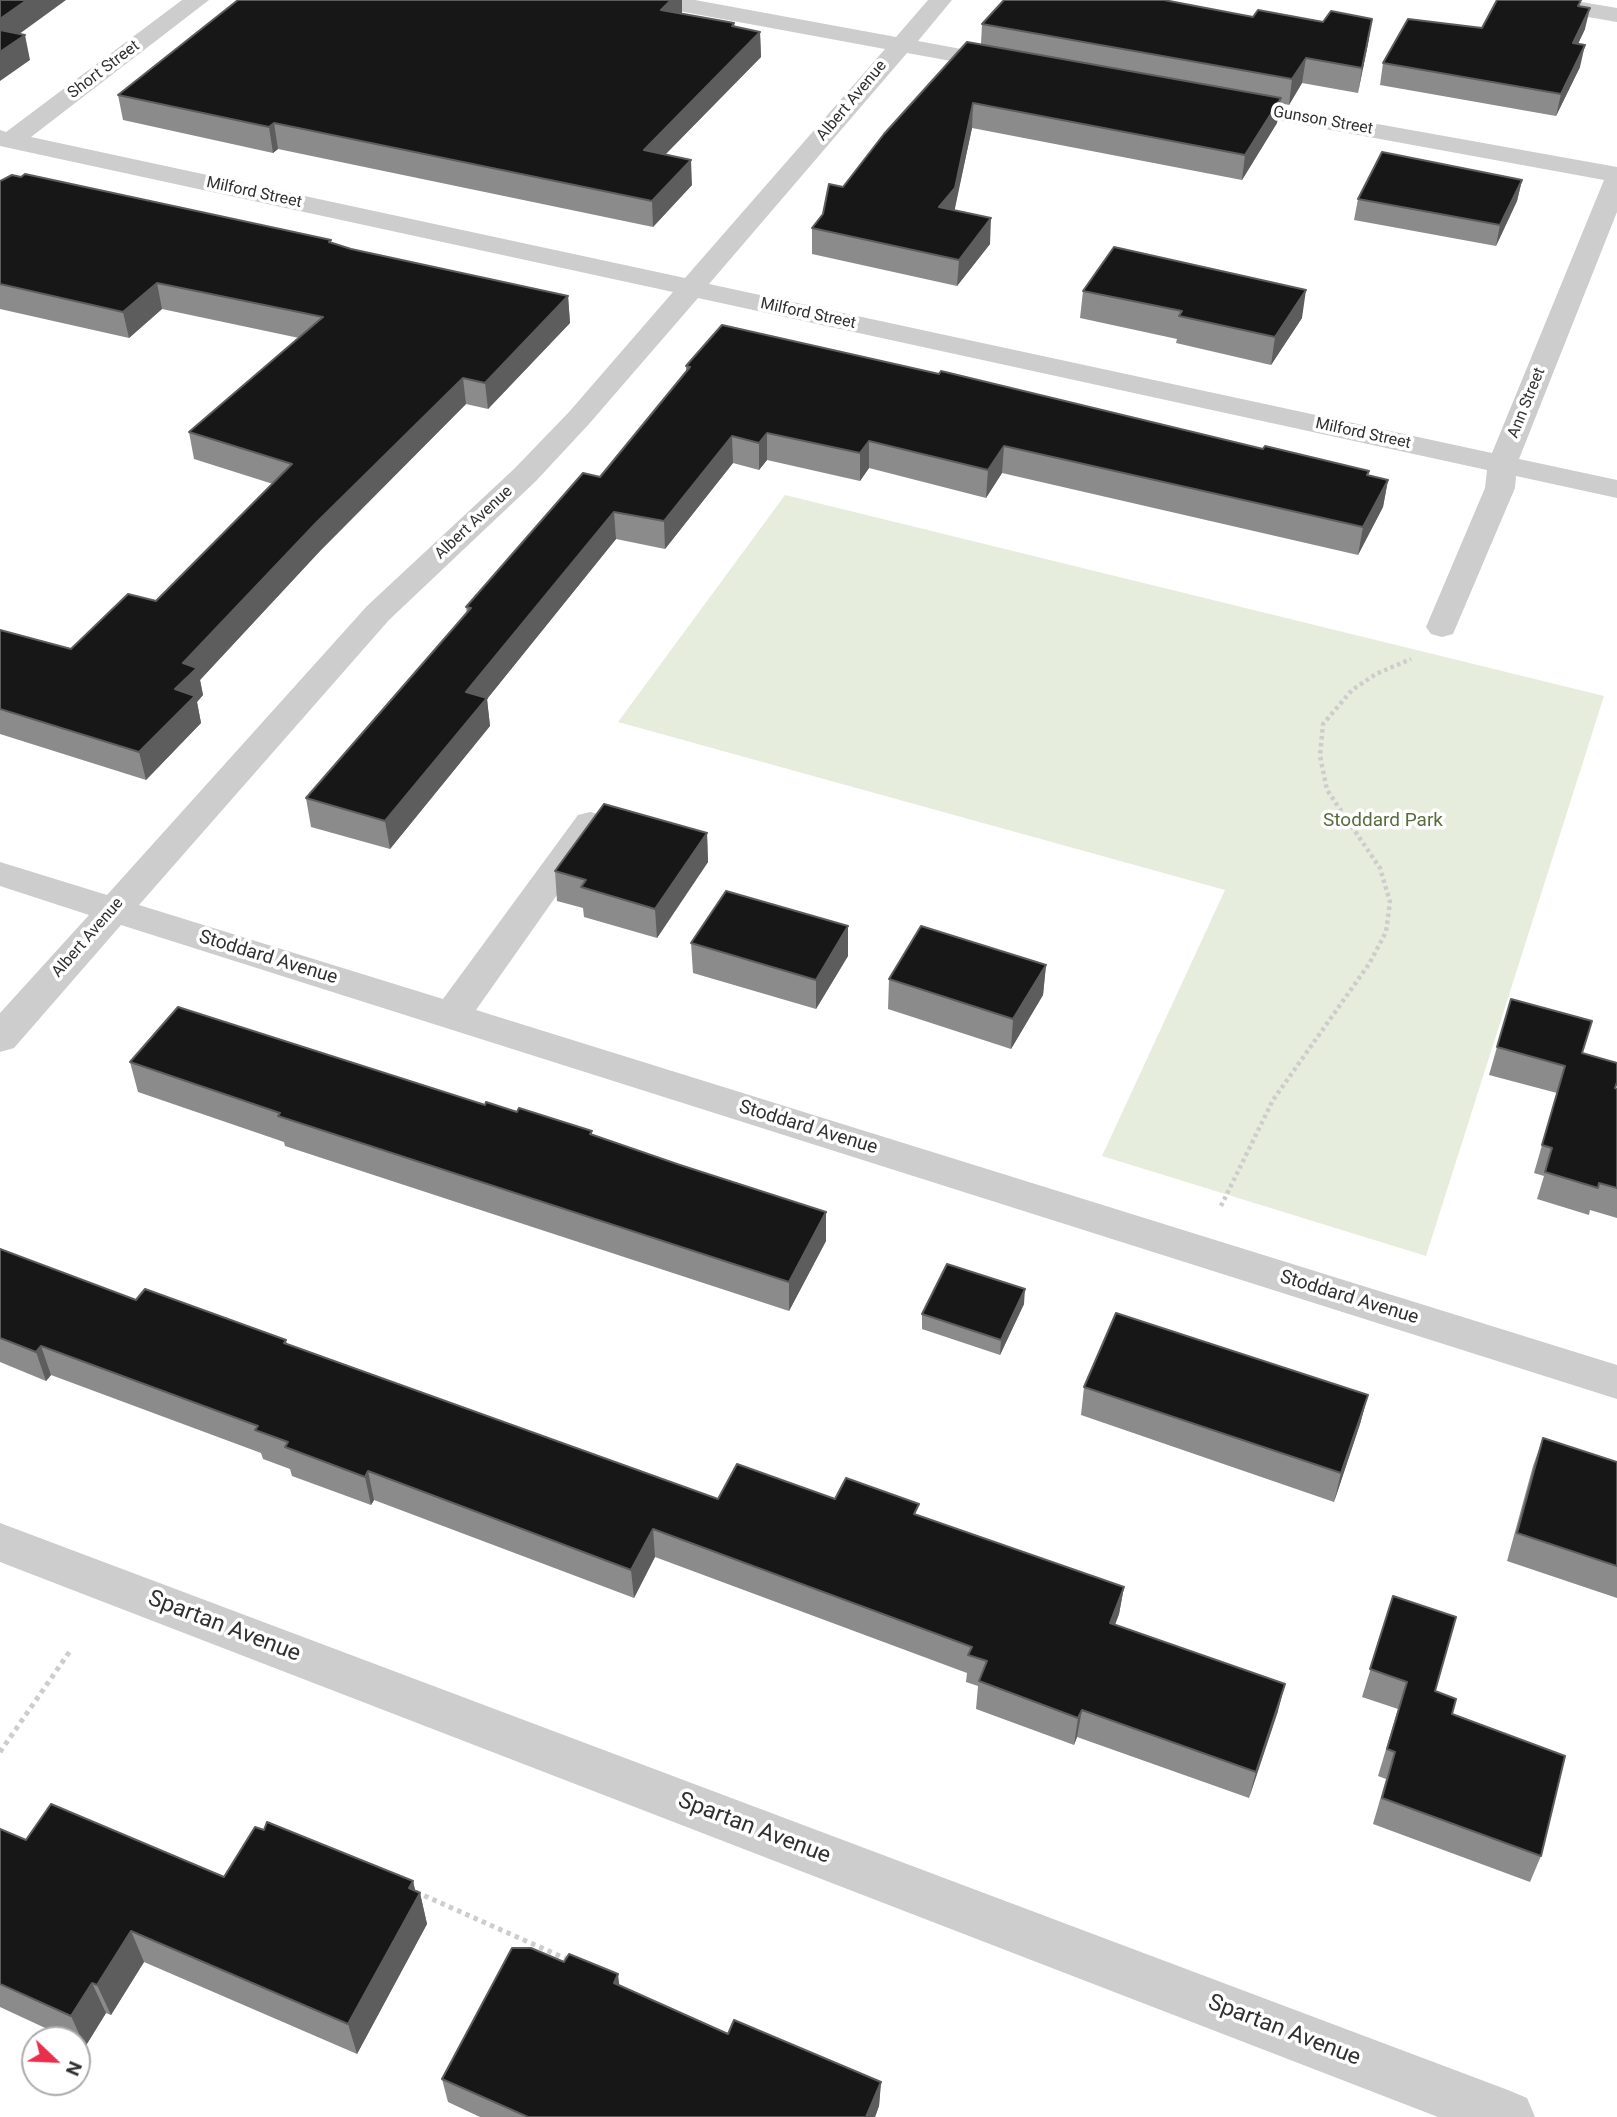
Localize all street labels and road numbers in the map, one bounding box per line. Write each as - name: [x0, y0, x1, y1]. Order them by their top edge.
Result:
- street label: Short Street: [64, 37, 144, 103]
- street label: Albert Avenue: [813, 57, 891, 145]
- street label: Gunson Street: [1272, 103, 1374, 139]
- street label: Milford Street: [205, 174, 303, 212]
- street label: Milford Street: [759, 295, 857, 333]
- street label: Ann Street: [1504, 365, 1550, 441]
- street label: Milford Street: [1314, 415, 1412, 453]
- street label: Albert Avenue: [431, 482, 517, 564]
- street label: Albert Avenue: [48, 894, 128, 982]
- street label: Stoddard Avenue: [196, 926, 340, 990]
- street label: Stoddard Avenue: [736, 1096, 880, 1160]
- street label: Stoddard Avenue: [1277, 1266, 1421, 1330]
- street label: Spartan Avenue: [144, 1585, 304, 1669]
- street label: Spartan Avenue: [674, 1787, 834, 1871]
- street label: Spartan Avenue: [1204, 1989, 1364, 2073]

